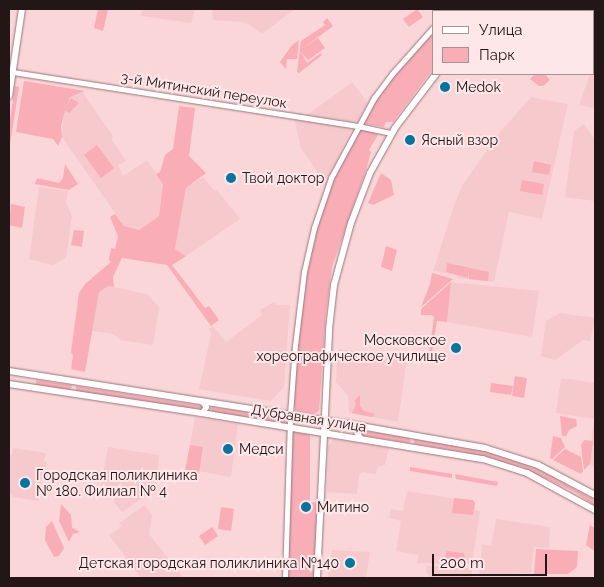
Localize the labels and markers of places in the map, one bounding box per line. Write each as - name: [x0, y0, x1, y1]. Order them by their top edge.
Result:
- place label: Medok: [456, 79, 501, 95]
- marker: Medok: [438, 80, 452, 94]
- place label: Ясный взор: [421, 132, 498, 148]
- marker: Ясный взор: [403, 133, 417, 147]
- place label: Твой доктор: [242, 170, 324, 186]
- marker: Твой доктор: [224, 171, 238, 185]
- place label: Московское хореографическое училище: [256, 332, 446, 364]
- marker: Московское хореографическое училище: [450, 342, 462, 354]
- place label: Медси: [239, 441, 284, 457]
- marker: Медси: [221, 442, 235, 456]
- place label: Городская поликлиника № 180. Филиал № 4: [36, 467, 198, 500]
- marker: Городская поликлиника № 180. Филиал № 4: [18, 476, 32, 490]
- place label: Митино: [317, 499, 369, 515]
- marker: Митино: [299, 500, 313, 514]
- place label: Детская городская поликлиника №140: [79, 555, 339, 571]
- marker: Детская городская поликлиника №140: [343, 556, 357, 570]

